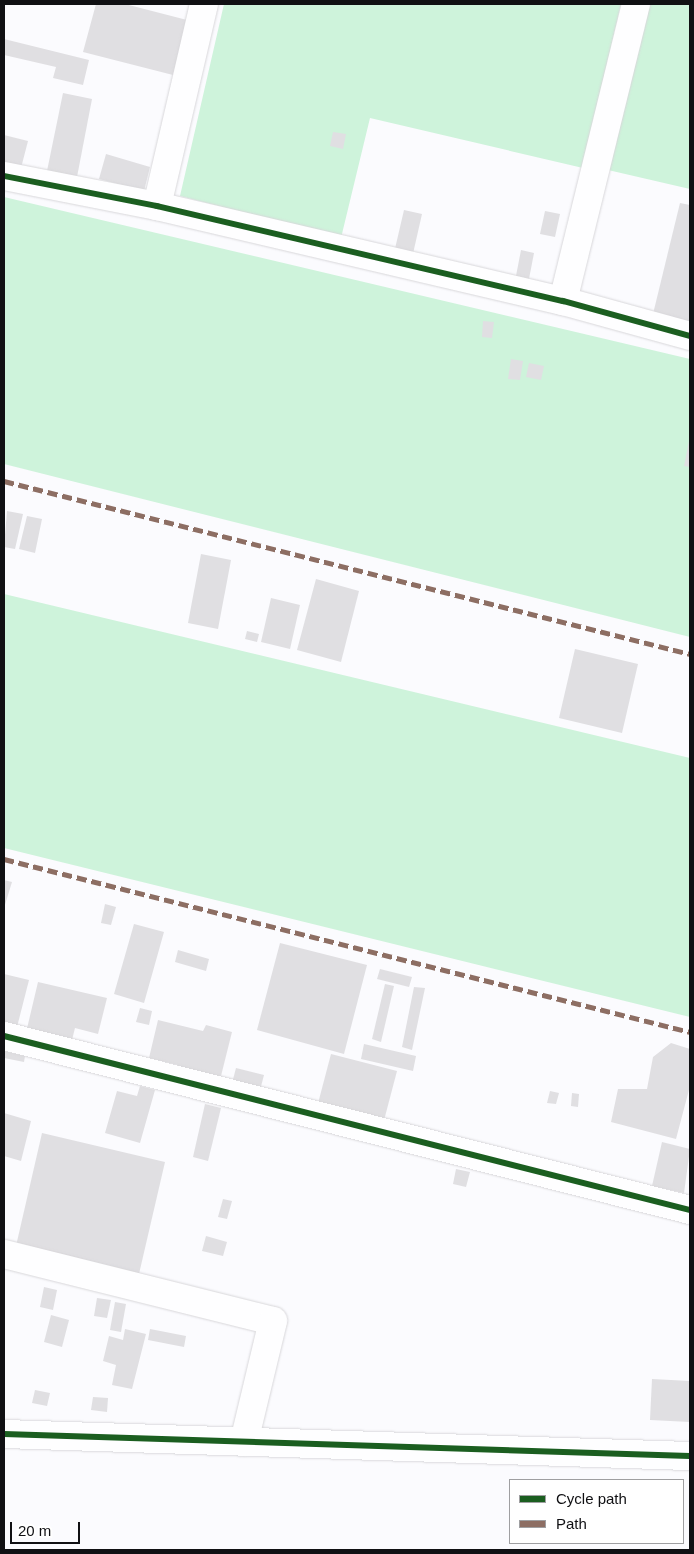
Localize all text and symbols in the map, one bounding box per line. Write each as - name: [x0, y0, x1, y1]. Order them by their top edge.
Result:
- legend: [509, 1479, 684, 1544]
- text: Cycle path: [556, 1490, 627, 1507]
- scale bar: [12, 1512, 82, 1544]
- text: Path: [556, 1515, 587, 1532]
- text: 20 m: [18, 1522, 51, 1539]

